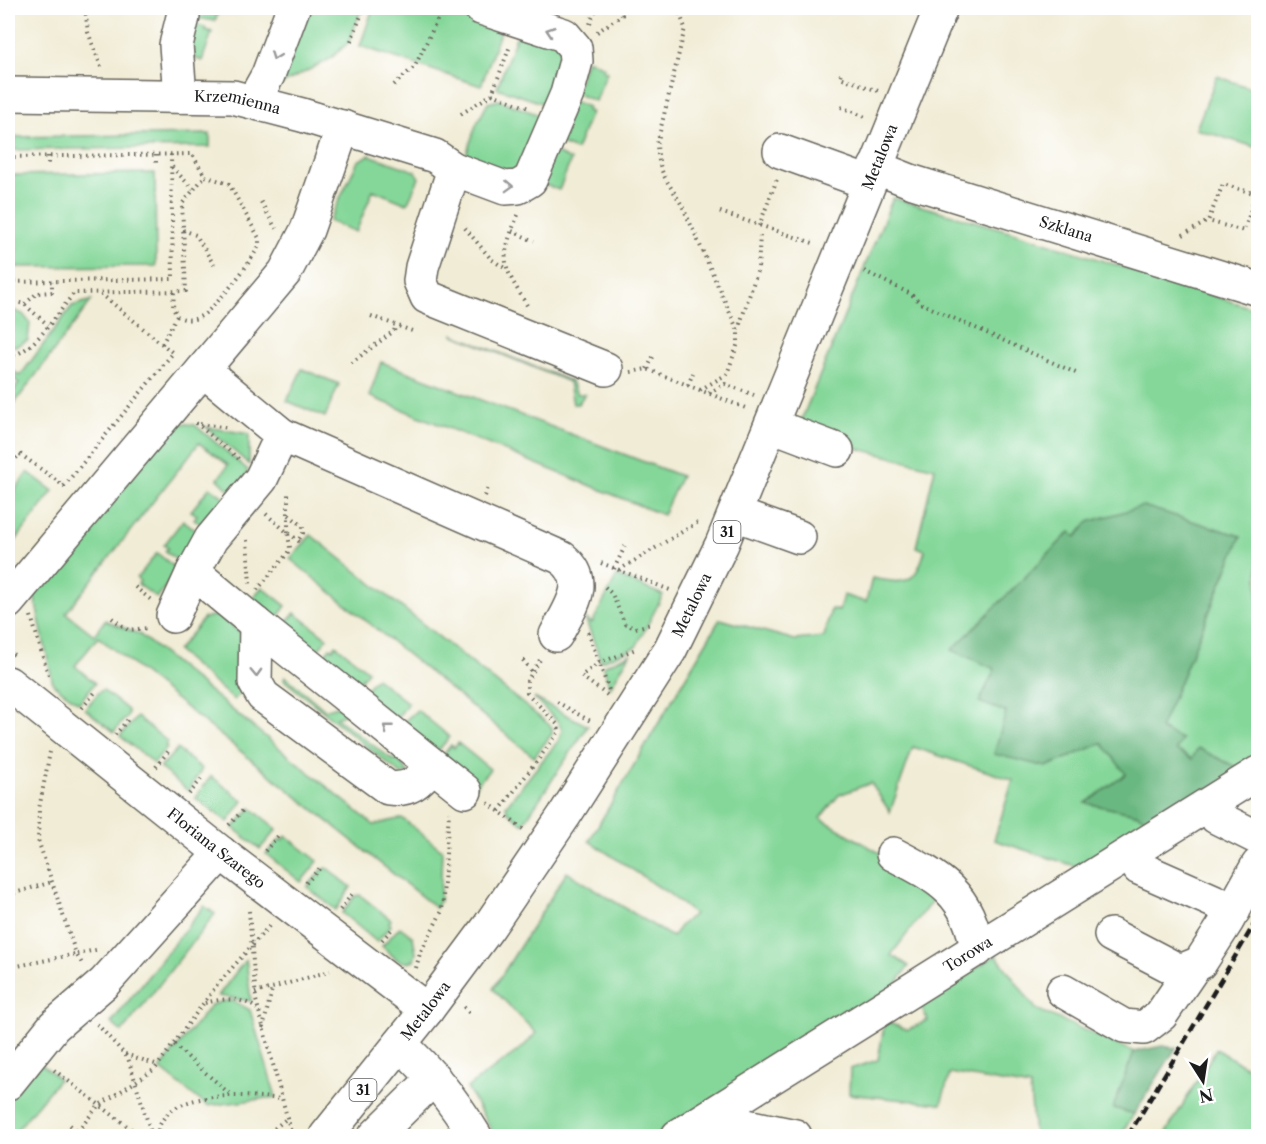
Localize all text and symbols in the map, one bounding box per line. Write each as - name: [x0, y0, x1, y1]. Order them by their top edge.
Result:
- one-way arrow: [545, 25, 556, 38]
- one-way arrow: [269, 50, 282, 61]
- street label: Krzemienna: [194, 86, 283, 118]
- street label: Metalowa: [858, 121, 902, 193]
- one-way arrow: [505, 180, 514, 192]
- street label: Szklana: [1037, 212, 1095, 246]
- road number: 31: [714, 521, 740, 543]
- street label: Metalowa: [668, 569, 715, 640]
- one-way arrow: [250, 668, 262, 677]
- one-way arrow: [382, 724, 393, 735]
- street label: Floriana Szarego: [164, 804, 269, 892]
- street label: Torowa: [940, 932, 996, 976]
- street label: Metalowa: [397, 977, 454, 1044]
- north arrow: [1173, 1051, 1233, 1111]
- road number: 31: [350, 1079, 376, 1101]
- text: N: [1197, 1084, 1215, 1107]

